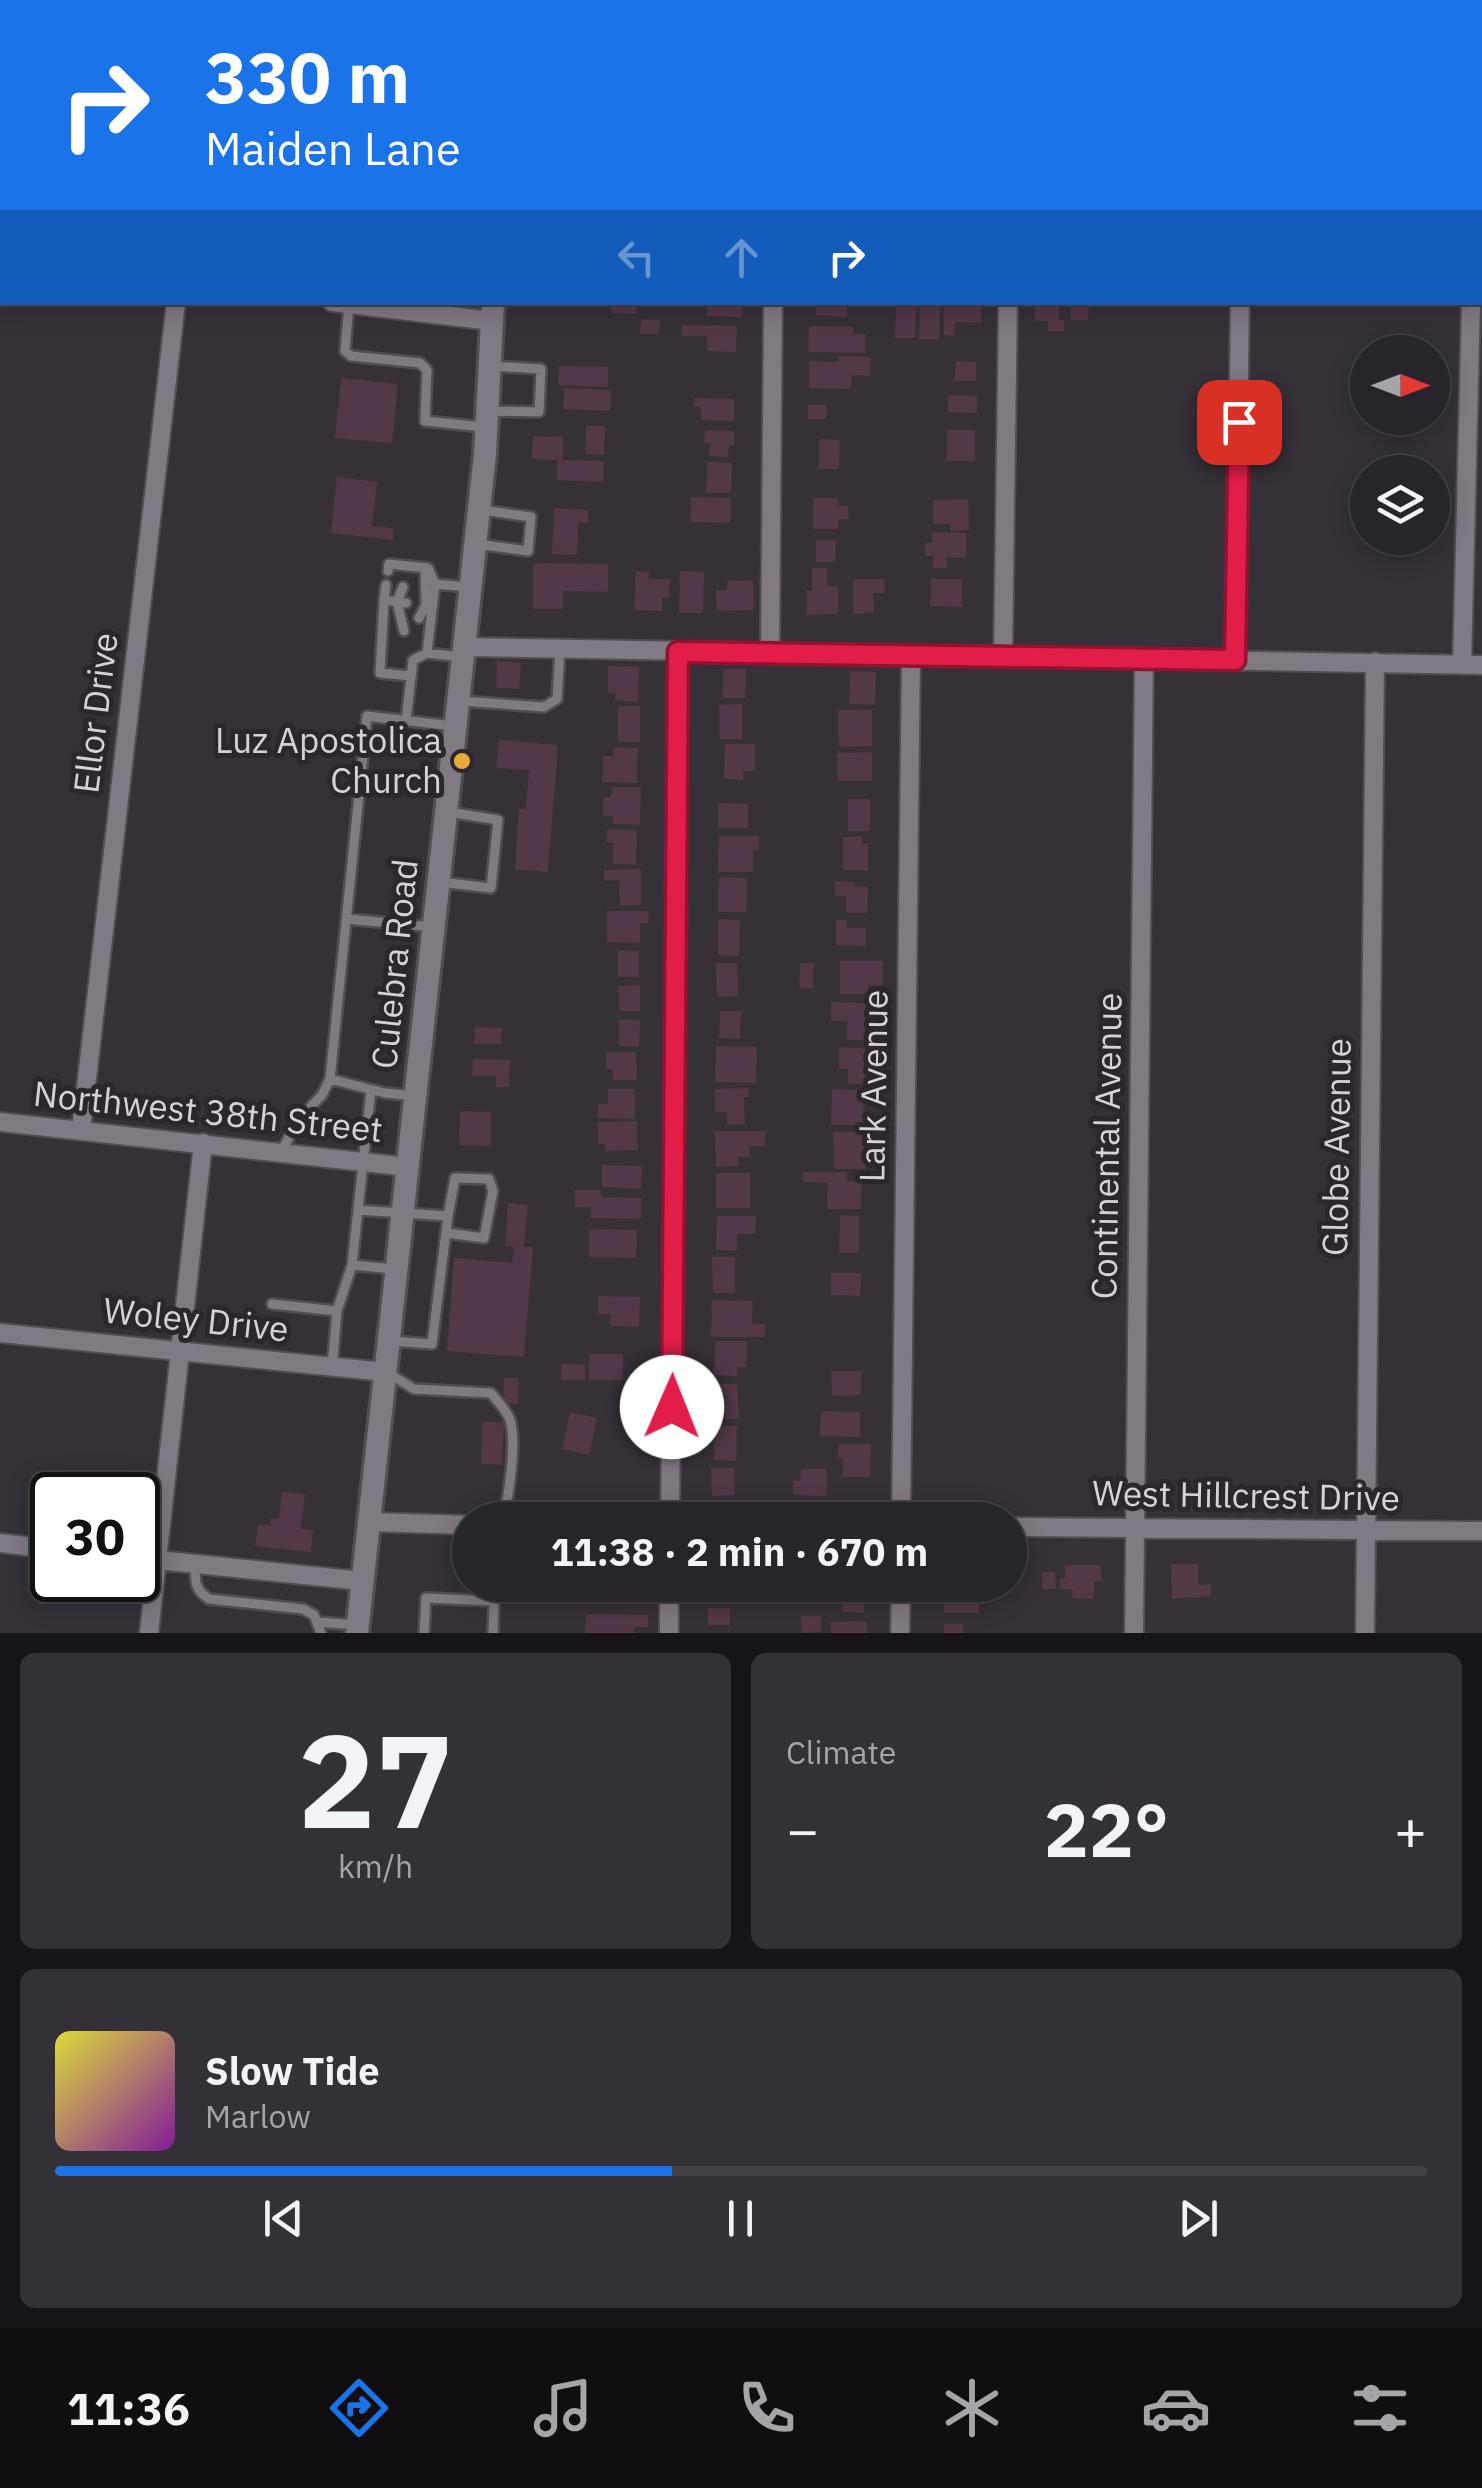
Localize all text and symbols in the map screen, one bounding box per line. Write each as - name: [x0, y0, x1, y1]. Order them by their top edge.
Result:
- text: 330 m: [205, 31, 410, 122]
- icon: right: [40, 40, 170, 170]
- text: Maiden Lane: [205, 119, 461, 177]
- icon: left: [609, 230, 664, 285]
- icon: ahead: [714, 230, 769, 285]
- icon: right: [819, 230, 874, 285]
- north arrow: [1350, 335, 1450, 435]
- map controls: [1350, 335, 1450, 555]
- pin: [1197, 380, 1282, 465]
- icon: arrive: [1212, 395, 1267, 450]
- button: layers: [1350, 455, 1450, 555]
- street label: Ellor Drive: [62, 630, 128, 796]
- place label: Luz Apostolica Church: [215, 717, 442, 803]
- marker: Luz Apostolica Church: [451, 750, 473, 772]
- street label: Culebra Road: [360, 857, 428, 1071]
- street label: Lark Avenue: [848, 989, 898, 1183]
- street label: Continental Avenue: [1080, 992, 1132, 1300]
- street label: Globe Avenue: [1311, 1038, 1361, 1256]
- street label: Northwest 38th Street: [31, 1070, 385, 1152]
- street label: Woley Drive: [101, 1286, 291, 1352]
- position arrow: [620, 1355, 724, 1459]
- street label: West Hillcrest Drive: [1092, 1469, 1400, 1521]
- speed limit sign: 30: [30, 1472, 160, 1602]
- text: 11:38 · 2 min · 670 m: [551, 1527, 928, 1576]
- text: 27: [297, 1695, 454, 1864]
- text: Climate: [786, 1731, 896, 1773]
- text: 22°: [1044, 1780, 1169, 1878]
- text: −: [786, 1794, 819, 1865]
- text: +: [1394, 1794, 1427, 1865]
- text: km/h: [338, 1845, 413, 1887]
- text: Slow Tide: [205, 2046, 380, 2095]
- text: Marlow: [205, 2095, 311, 2137]
- icon: previous: [256, 2191, 311, 2246]
- icon: pause: [713, 2191, 768, 2246]
- icon: next: [1171, 2191, 1226, 2246]
- icon: directions: [324, 2373, 394, 2443]
- icon: music: [528, 2373, 598, 2443]
- icon: phone: [732, 2373, 802, 2443]
- icon: climate: [937, 2373, 1007, 2443]
- icon: car: [1141, 2373, 1211, 2443]
- icon: filters: [1345, 2373, 1415, 2443]
- text: 11:36: [67, 2379, 190, 2437]

